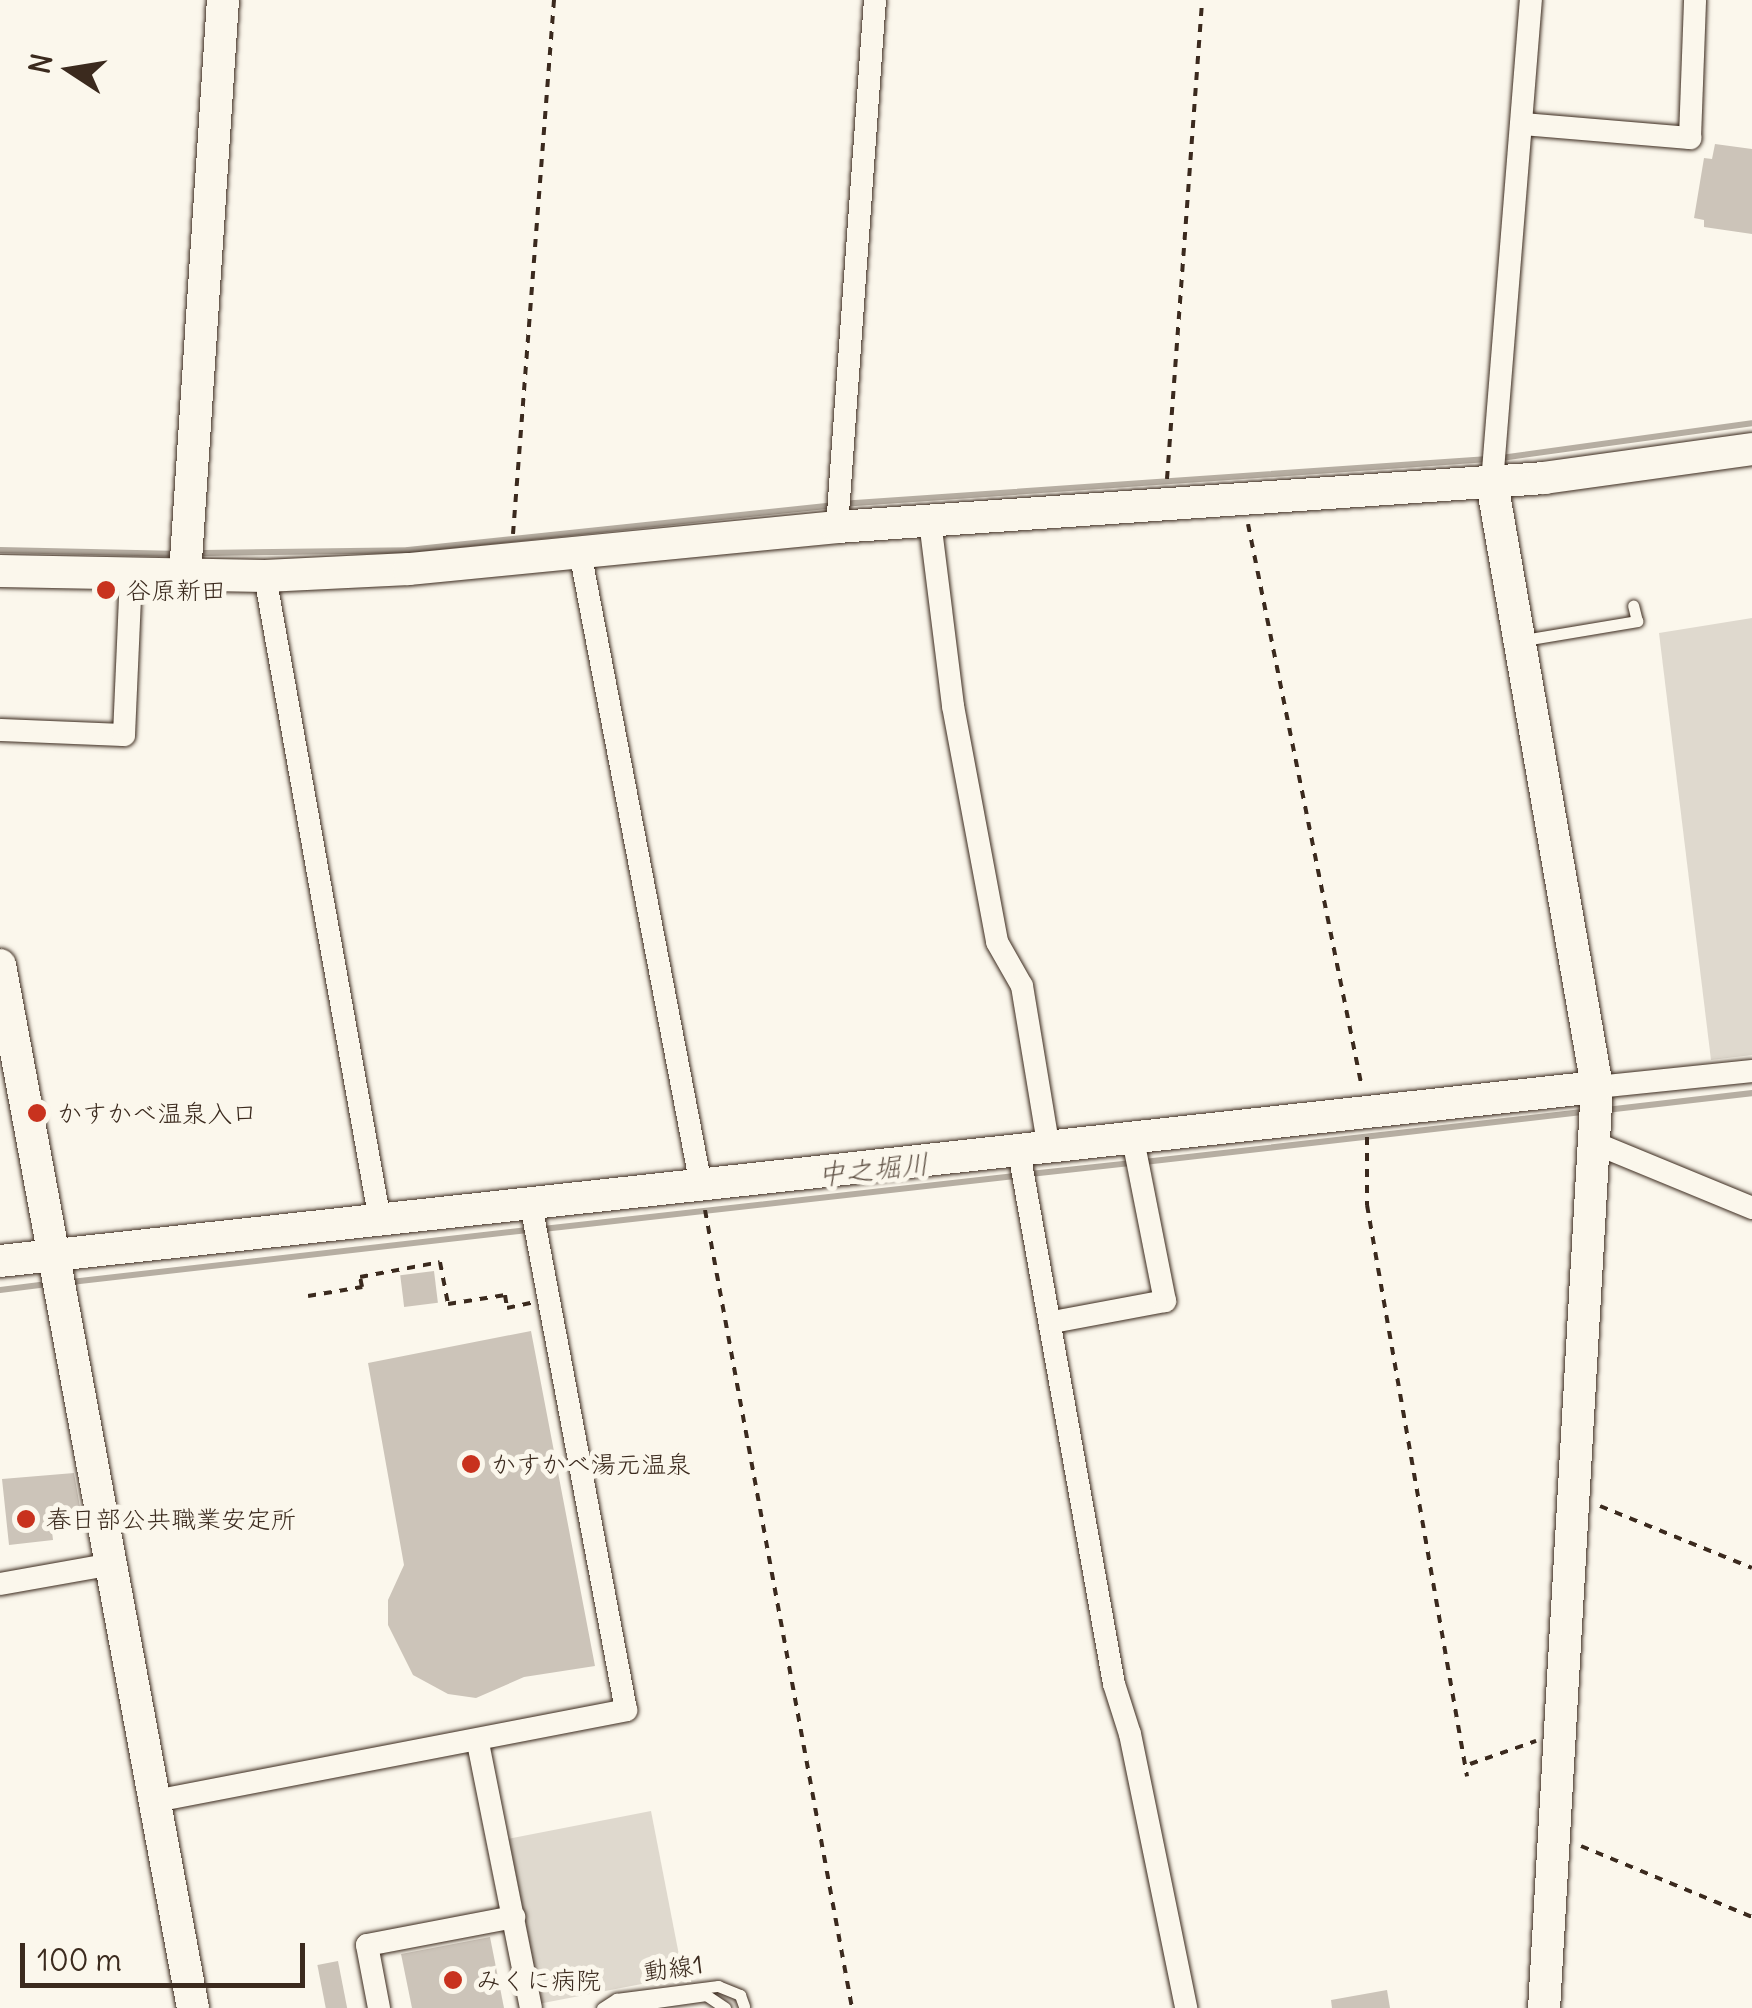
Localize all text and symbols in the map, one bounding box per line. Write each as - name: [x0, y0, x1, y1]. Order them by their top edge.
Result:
- north arrow: [20, 20, 120, 120]
- text: N: [21, 51, 60, 77]
- place label: 谷原新田: [126, 575, 226, 605]
- marker: 谷原新田: [95, 579, 117, 601]
- place label: かすかべ温泉入口: [57, 1098, 257, 1128]
- marker: かすかべ温泉入口: [26, 1102, 48, 1124]
- water label: 中之堀川: [816, 1146, 930, 1192]
- place label: かすかべ湯元温泉: [491, 1449, 691, 1479]
- marker: かすかべ湯元温泉: [460, 1453, 482, 1475]
- place label: 春日部公共職業安定所: [46, 1504, 296, 1534]
- marker: 春日部公共職業安定所: [15, 1508, 37, 1530]
- scale bar: [25, 1923, 310, 1985]
- text: 100 m: [37, 1941, 122, 1979]
- street label: 動線1: [641, 1949, 705, 1987]
- place label: みくに病院: [476, 1965, 601, 1995]
- marker: みくに病院: [440, 1967, 466, 1993]

